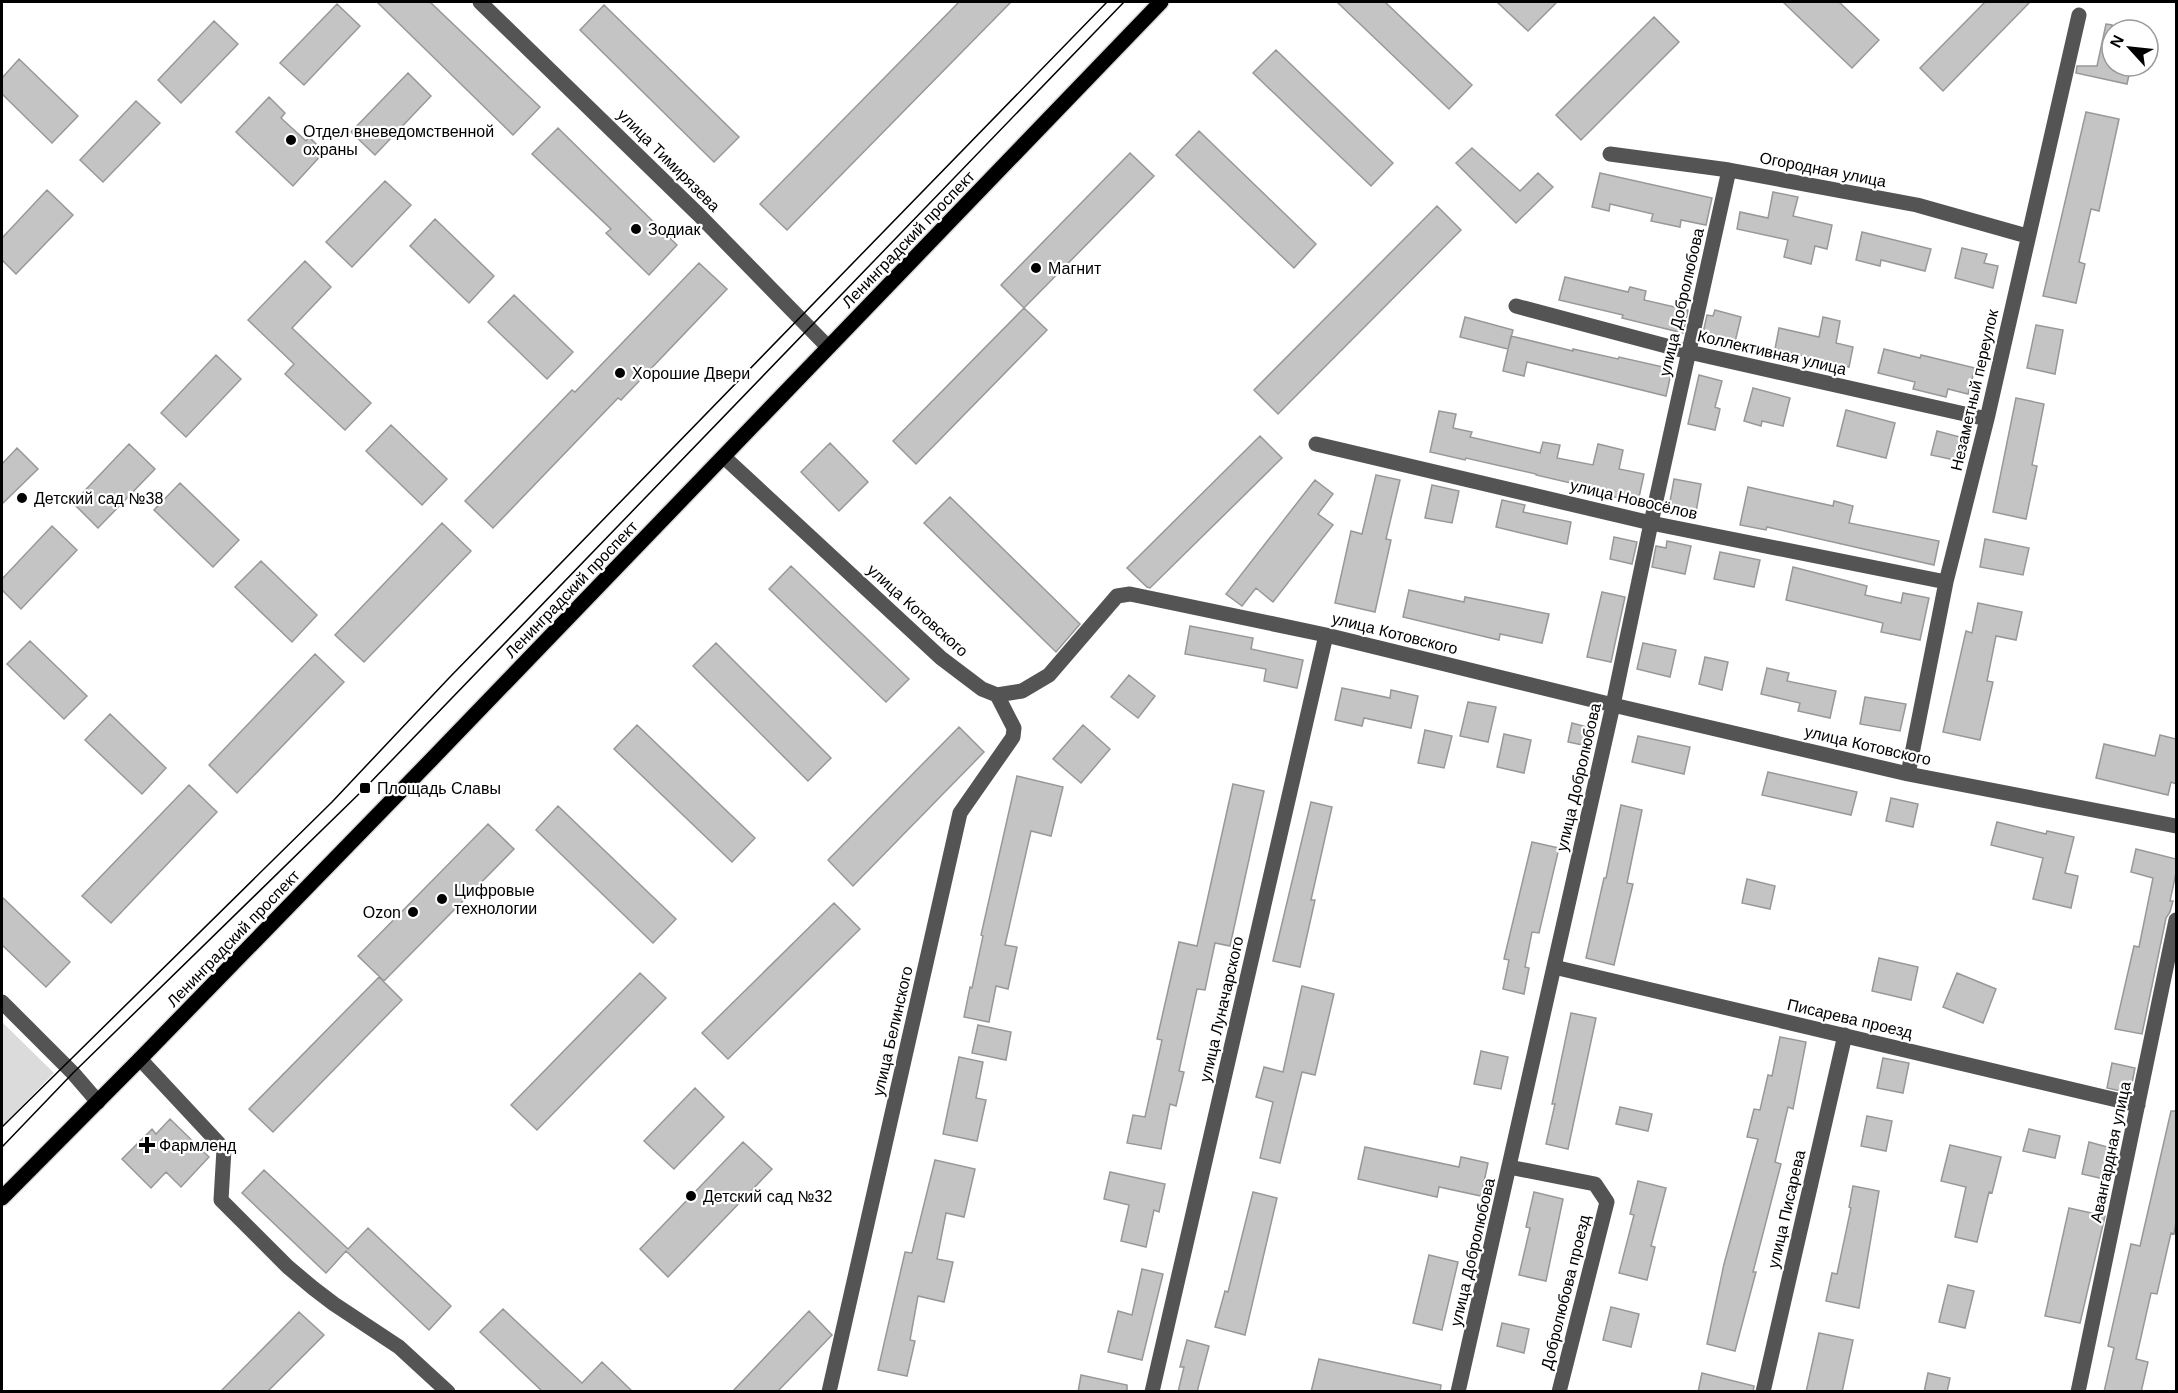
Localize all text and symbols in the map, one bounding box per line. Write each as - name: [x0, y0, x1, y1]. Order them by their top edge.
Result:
- north arrow: [2100, 18, 2160, 78]
- text: N: [2107, 32, 2127, 50]
- street label: улица Тимирязева: [614, 106, 723, 215]
- place label: Отдел вневедомственной охраны: [303, 123, 494, 158]
- marker: Отдел вневедомственной охраны: [284, 133, 298, 147]
- street label: Огородная улица: [1758, 149, 1888, 190]
- street label: Ленинградский проспект: [839, 167, 978, 311]
- place label: Зодиак: [648, 221, 701, 238]
- marker: Зодиак: [629, 222, 643, 236]
- street label: улица Добролюбова: [1656, 226, 1707, 378]
- place label: Магнит: [1048, 260, 1102, 277]
- marker: Магнит: [1029, 261, 1043, 275]
- street label: Незаметный переулок: [1948, 307, 2002, 472]
- street label: Коллективная улица: [1696, 327, 1848, 378]
- place label: Хорошие Двери: [632, 365, 750, 382]
- marker: Хорошие Двери: [613, 366, 627, 380]
- street label: улица Новосёлов: [1569, 477, 1699, 522]
- place label: Детский сад №38: [34, 490, 163, 507]
- marker: Детский сад №38: [15, 491, 29, 505]
- street label: Ленинградский проспект: [502, 517, 641, 661]
- street label: улица Котовского: [864, 561, 971, 660]
- street label: улица Котовского: [1330, 610, 1460, 657]
- street label: улица Добролюбова: [1553, 701, 1604, 853]
- street label: улица Котовского: [1803, 723, 1933, 768]
- place label: Площадь Славы: [377, 780, 501, 797]
- marker: Площадь Славы: [358, 781, 372, 795]
- street label: Ленинградский проспект: [164, 866, 303, 1010]
- place label: Цифровые технологии: [454, 882, 537, 917]
- marker: Цифровые технологии: [435, 892, 449, 906]
- place label: Ozon: [363, 904, 401, 921]
- marker: Ozon: [406, 905, 420, 919]
- street label: улица Луначарского: [1196, 934, 1247, 1084]
- street label: улица Белинского: [869, 964, 916, 1098]
- street label: Писарева проезд: [1786, 996, 1915, 1041]
- street label: Авангардная улица: [2087, 1080, 2134, 1224]
- place label: Фармленд: [159, 1137, 237, 1154]
- marker: Фармленд: [140, 1138, 154, 1152]
- street label: улица Писарева: [1765, 1148, 1808, 1270]
- street label: улица Добролюбова: [1447, 1176, 1498, 1328]
- place label: Детский сад №32: [703, 1188, 832, 1205]
- marker: Детский сад №32: [684, 1189, 698, 1203]
- street label: Добролюбова проезд: [1538, 1212, 1593, 1371]

